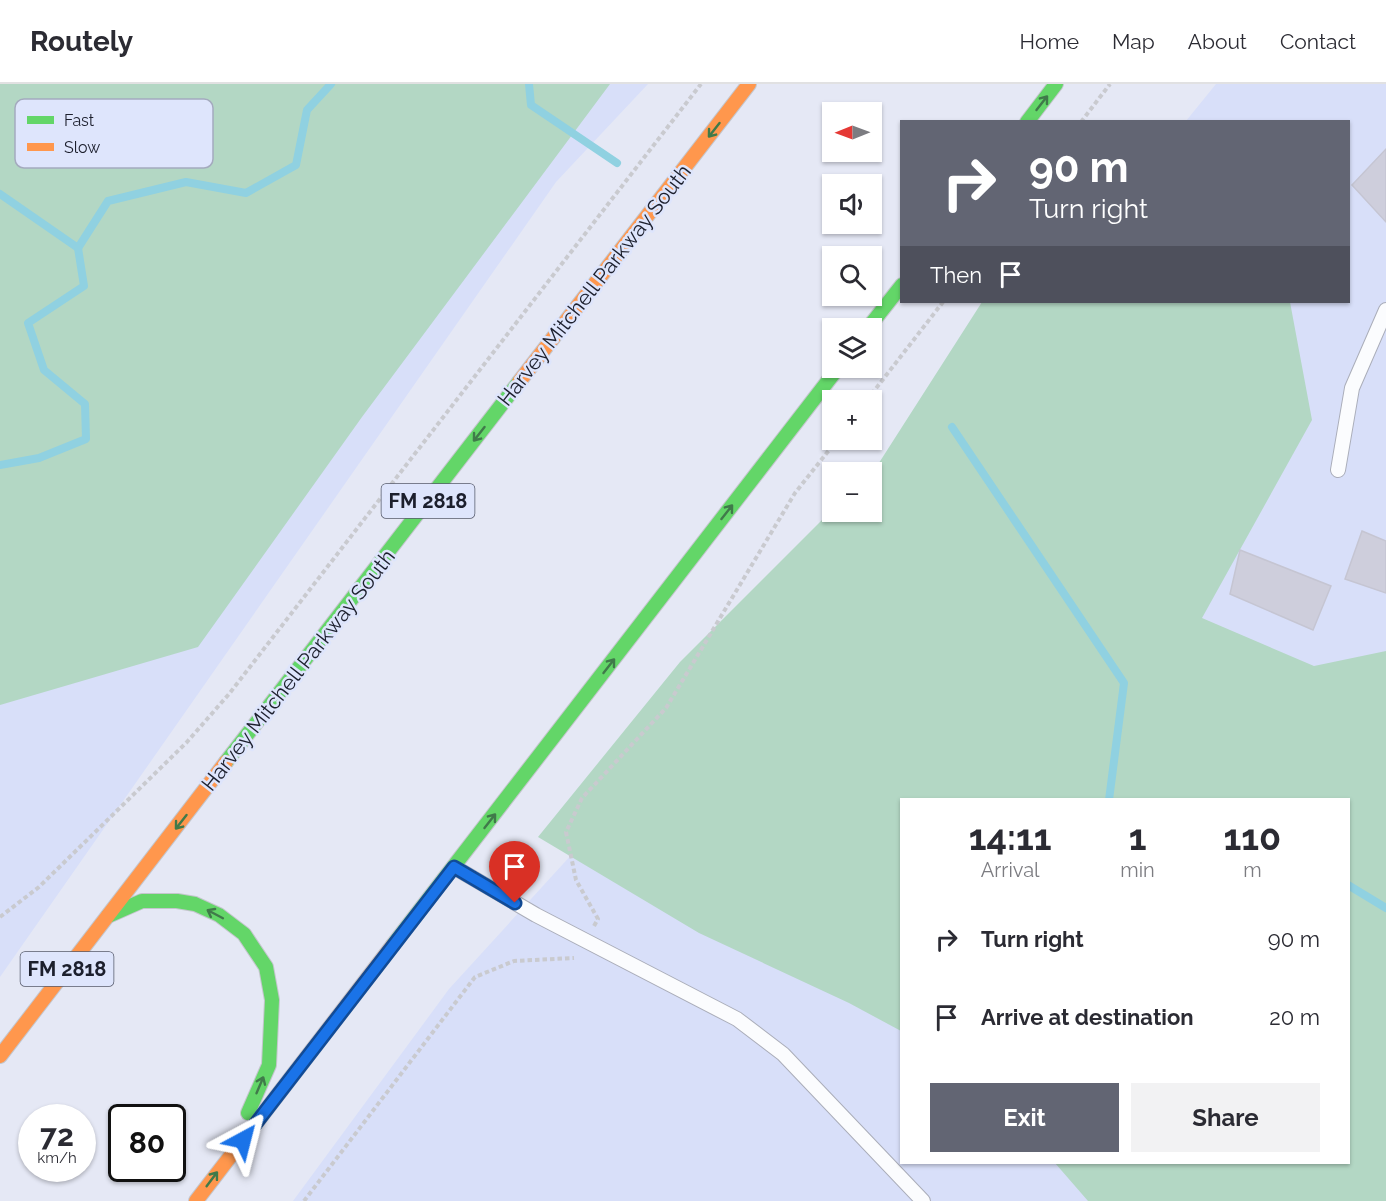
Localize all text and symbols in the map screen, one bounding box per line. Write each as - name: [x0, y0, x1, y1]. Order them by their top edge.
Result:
- text: Routely: [30, 25, 133, 58]
- text: Home: [1020, 29, 1079, 54]
- text: Map: [1112, 29, 1155, 54]
- text: About: [1188, 29, 1247, 54]
- text: Contact: [1280, 29, 1356, 54]
- one-way arrow: [1035, 95, 1048, 111]
- legend: [15, 99, 213, 168]
- north arrow: [822, 102, 882, 162]
- map controls: [822, 102, 882, 522]
- text: Fast: [64, 111, 95, 130]
- one-way arrow: [707, 122, 720, 138]
- text: Slow: [64, 138, 100, 157]
- text: 90 m: [1029, 143, 1129, 192]
- icon: right: [930, 144, 1008, 222]
- street label: Harvey Mitchell Parkway South: [492, 159, 696, 411]
- button: sound: [822, 174, 882, 234]
- text: Turn right: [1029, 193, 1148, 224]
- button: search: [822, 246, 882, 306]
- icon: arrive: [994, 258, 1027, 291]
- text: Then: [930, 262, 982, 288]
- button: layers: [822, 318, 882, 378]
- button: +: [822, 390, 882, 450]
- one-way arrow: [473, 426, 486, 442]
- button: −: [822, 462, 882, 522]
- road number: FM 2818: [382, 484, 474, 518]
- one-way arrow: [721, 504, 734, 520]
- street label: Harvey Mitchell Parkway South: [196, 544, 400, 796]
- one-way arrow: [602, 658, 615, 674]
- one-way arrow: [174, 813, 187, 829]
- one-way arrow: [483, 813, 496, 829]
- text: 14:11: [969, 816, 1052, 858]
- text: 1: [1129, 816, 1146, 858]
- text: 110: [1224, 816, 1281, 858]
- pin: [489, 841, 540, 903]
- icon: arrive: [498, 850, 531, 883]
- text: Arrival: [981, 858, 1040, 882]
- text: min: [1120, 858, 1155, 882]
- text: m: [1243, 858, 1262, 882]
- one-way arrow: [207, 908, 224, 920]
- icon: right: [930, 923, 963, 956]
- text: Turn right: [981, 926, 1084, 952]
- text: 90 m: [1268, 926, 1320, 952]
- road number: FM 2818: [20, 952, 113, 986]
- icon: arrive: [930, 1001, 963, 1034]
- text: Arrive at destination: [981, 1004, 1194, 1030]
- text: 20 m: [1269, 1004, 1320, 1030]
- one-way arrow: [255, 1076, 266, 1094]
- button: Exit: [930, 1083, 1119, 1152]
- button: Share: [1131, 1083, 1320, 1152]
- speed limit sign: 80: [108, 1104, 186, 1182]
- position arrow: [211, 1108, 275, 1172]
- text: 72: [40, 1118, 74, 1153]
- text: km/h: [37, 1149, 77, 1167]
- one-way arrow: [206, 1172, 219, 1188]

